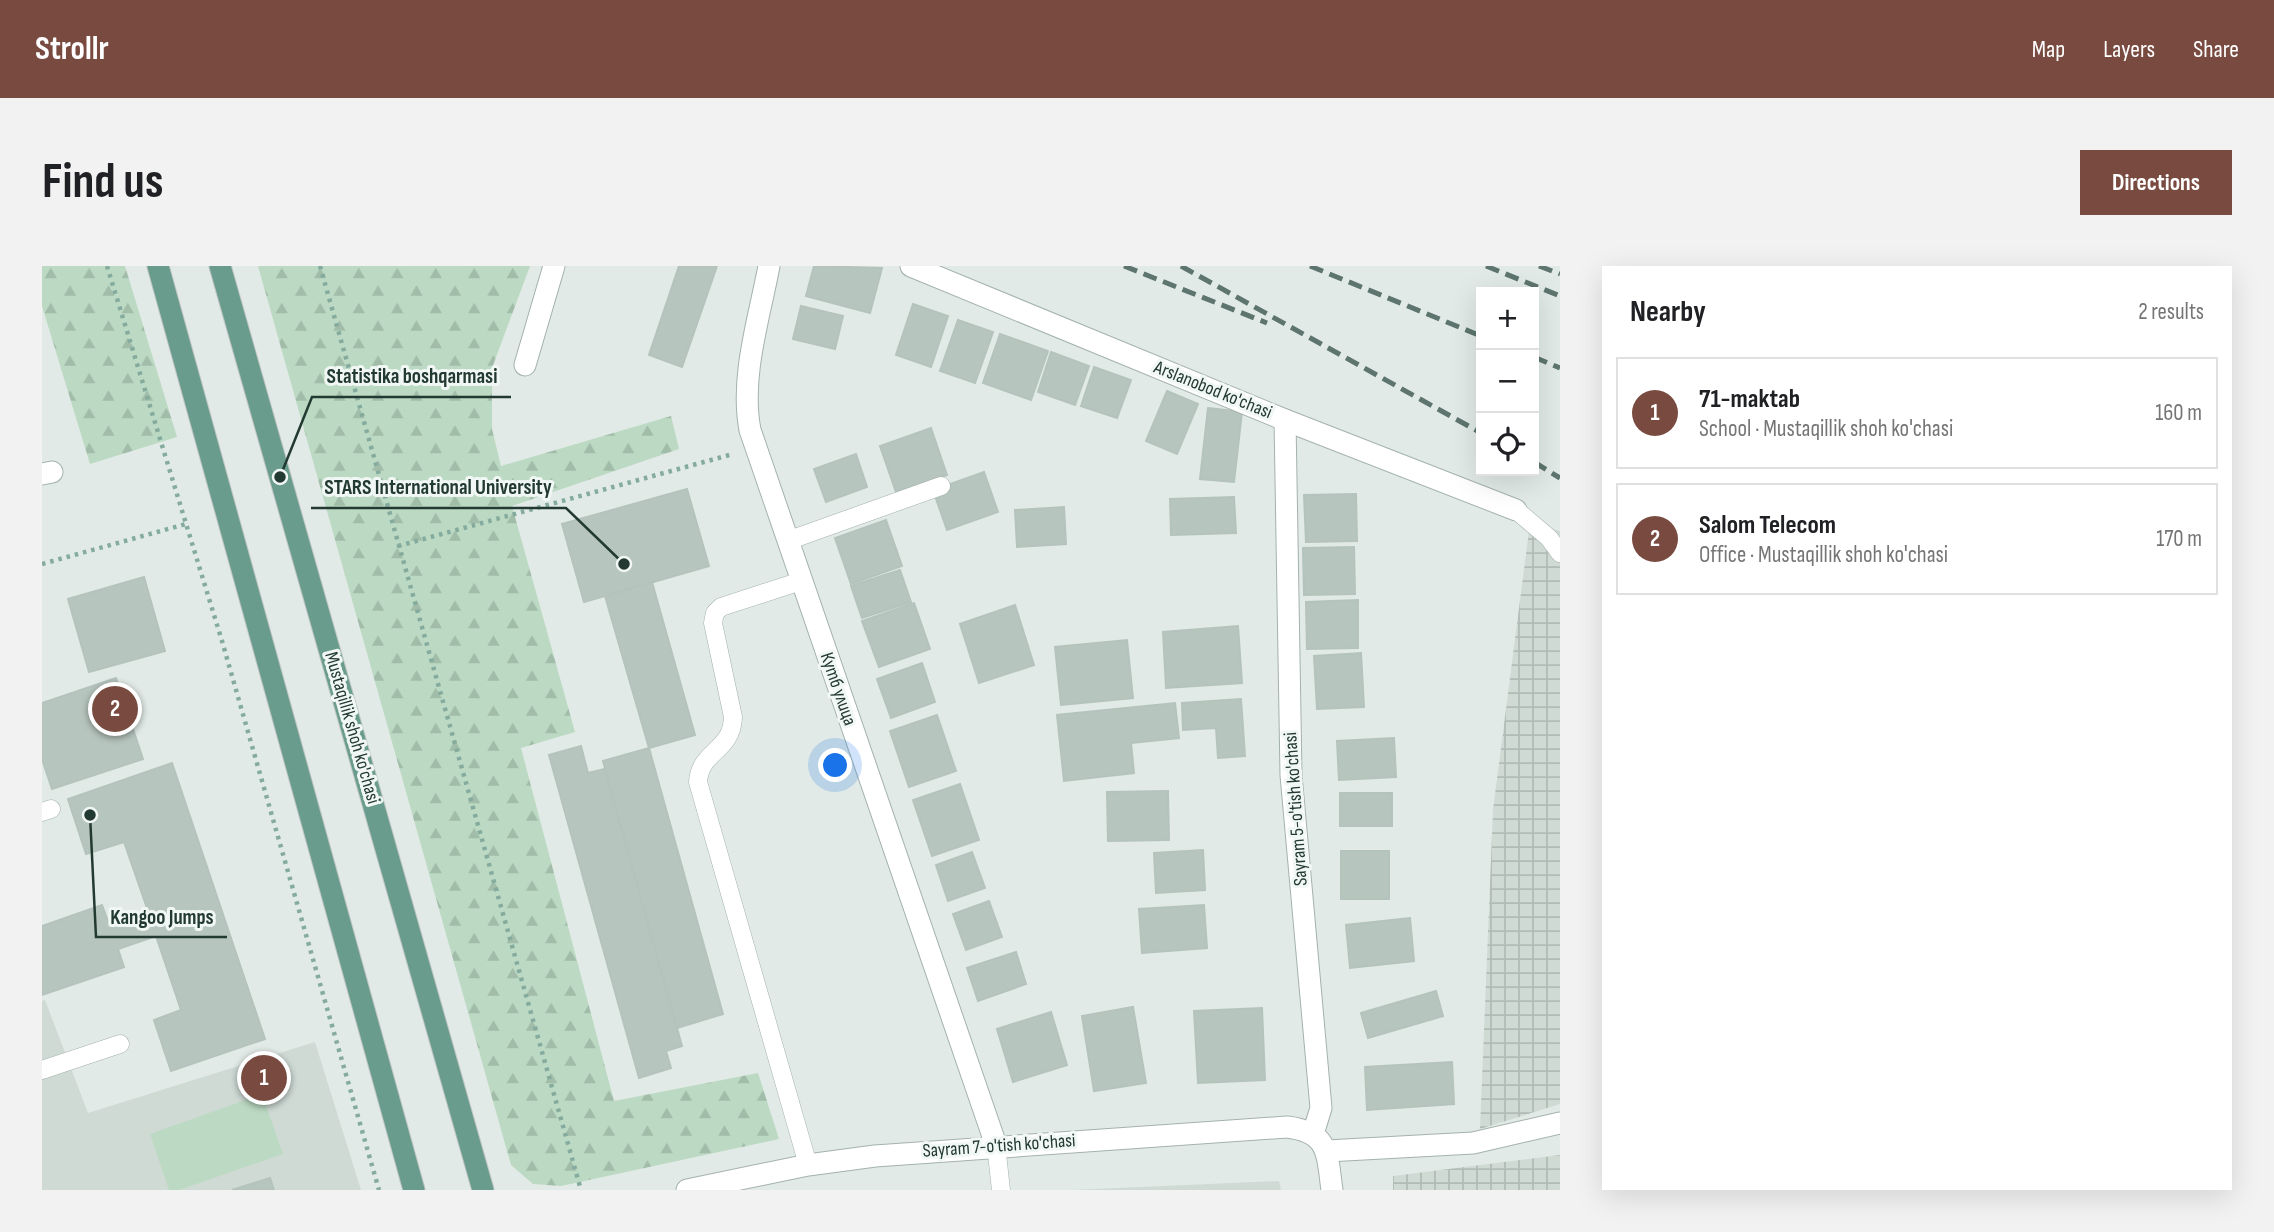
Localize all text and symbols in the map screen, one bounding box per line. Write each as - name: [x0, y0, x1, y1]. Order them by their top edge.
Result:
- text: Strollr: [35, 29, 109, 69]
- text: Map: [2032, 35, 2065, 64]
- text: Layers: [2103, 35, 2155, 64]
- text: Share: [2193, 35, 2239, 64]
- button: Directions: [2080, 150, 2232, 215]
- text: Find us: [42, 153, 164, 212]
- map controls: [1476, 287, 1539, 476]
- button: +: [1476, 287, 1539, 350]
- text: Nearby: [1630, 294, 1706, 330]
- text: 2 results: [2138, 298, 2204, 326]
- button: −: [1476, 350, 1539, 413]
- callout: Statistika boshqarmasi: [312, 355, 511, 397]
- street label: Arslanobod ko'chasi: [1150, 355, 1275, 424]
- text: Statistika boshqarmasi: [327, 364, 497, 389]
- text: 71-maktab: [1699, 384, 1800, 415]
- text: 1: [1650, 399, 1660, 427]
- text: 160 m: [2155, 399, 2202, 427]
- button: locate: [1476, 413, 1539, 476]
- text: School · Mustaqillik shoh ko'chasi: [1699, 415, 1953, 443]
- callout: STARS International University: [311, 466, 566, 508]
- text: STARS International University: [324, 475, 552, 500]
- text: Salom Telecom: [1699, 510, 1836, 541]
- text: 2: [1650, 525, 1660, 553]
- text: 170 m: [2156, 525, 2202, 553]
- text: Office · Mustaqillik shoh ko'chasi: [1699, 541, 1948, 569]
- street label: Mustaqillik shoh ko'chasi: [319, 649, 385, 807]
- street label: Кутб улица: [815, 649, 861, 729]
- pin: 2: [92, 683, 138, 735]
- street label: Sayram 5-o'tish ko'chasi: [1279, 731, 1313, 887]
- your location: [818, 748, 852, 782]
- callout: Kangoo Jumps: [96, 895, 227, 937]
- text: Kangoo Jumps: [110, 905, 214, 930]
- pin: 1: [241, 1052, 287, 1104]
- street label: Sayram 7-o'tish ko'chasi: [922, 1129, 1076, 1163]

